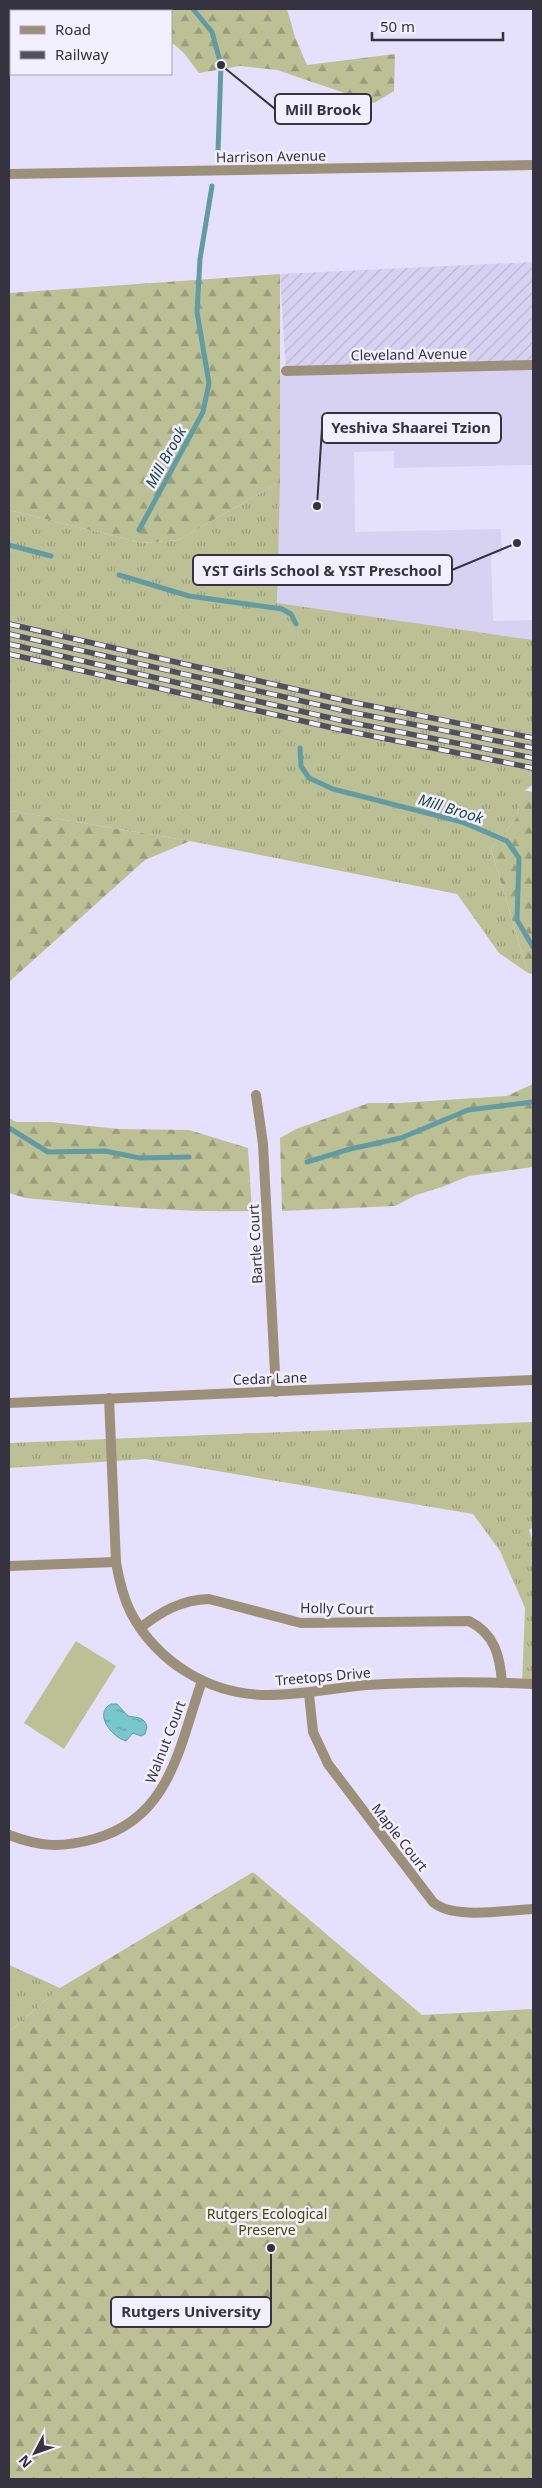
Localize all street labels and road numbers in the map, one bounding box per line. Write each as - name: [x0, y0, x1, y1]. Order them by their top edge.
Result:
- street label: Harrison Avenue: [216, 146, 326, 166]
- street label: Cleveland Avenue: [351, 343, 468, 365]
- street label: Bartle Court: [243, 1204, 267, 1284]
- street label: Cedar Lane: [233, 1367, 308, 1389]
- street label: Holly Court: [300, 1598, 374, 1618]
- street label: Treetops Drive: [275, 1662, 371, 1690]
- street label: Walnut Court: [141, 1698, 189, 1786]
- street label: Maple Court: [368, 1799, 432, 1875]

